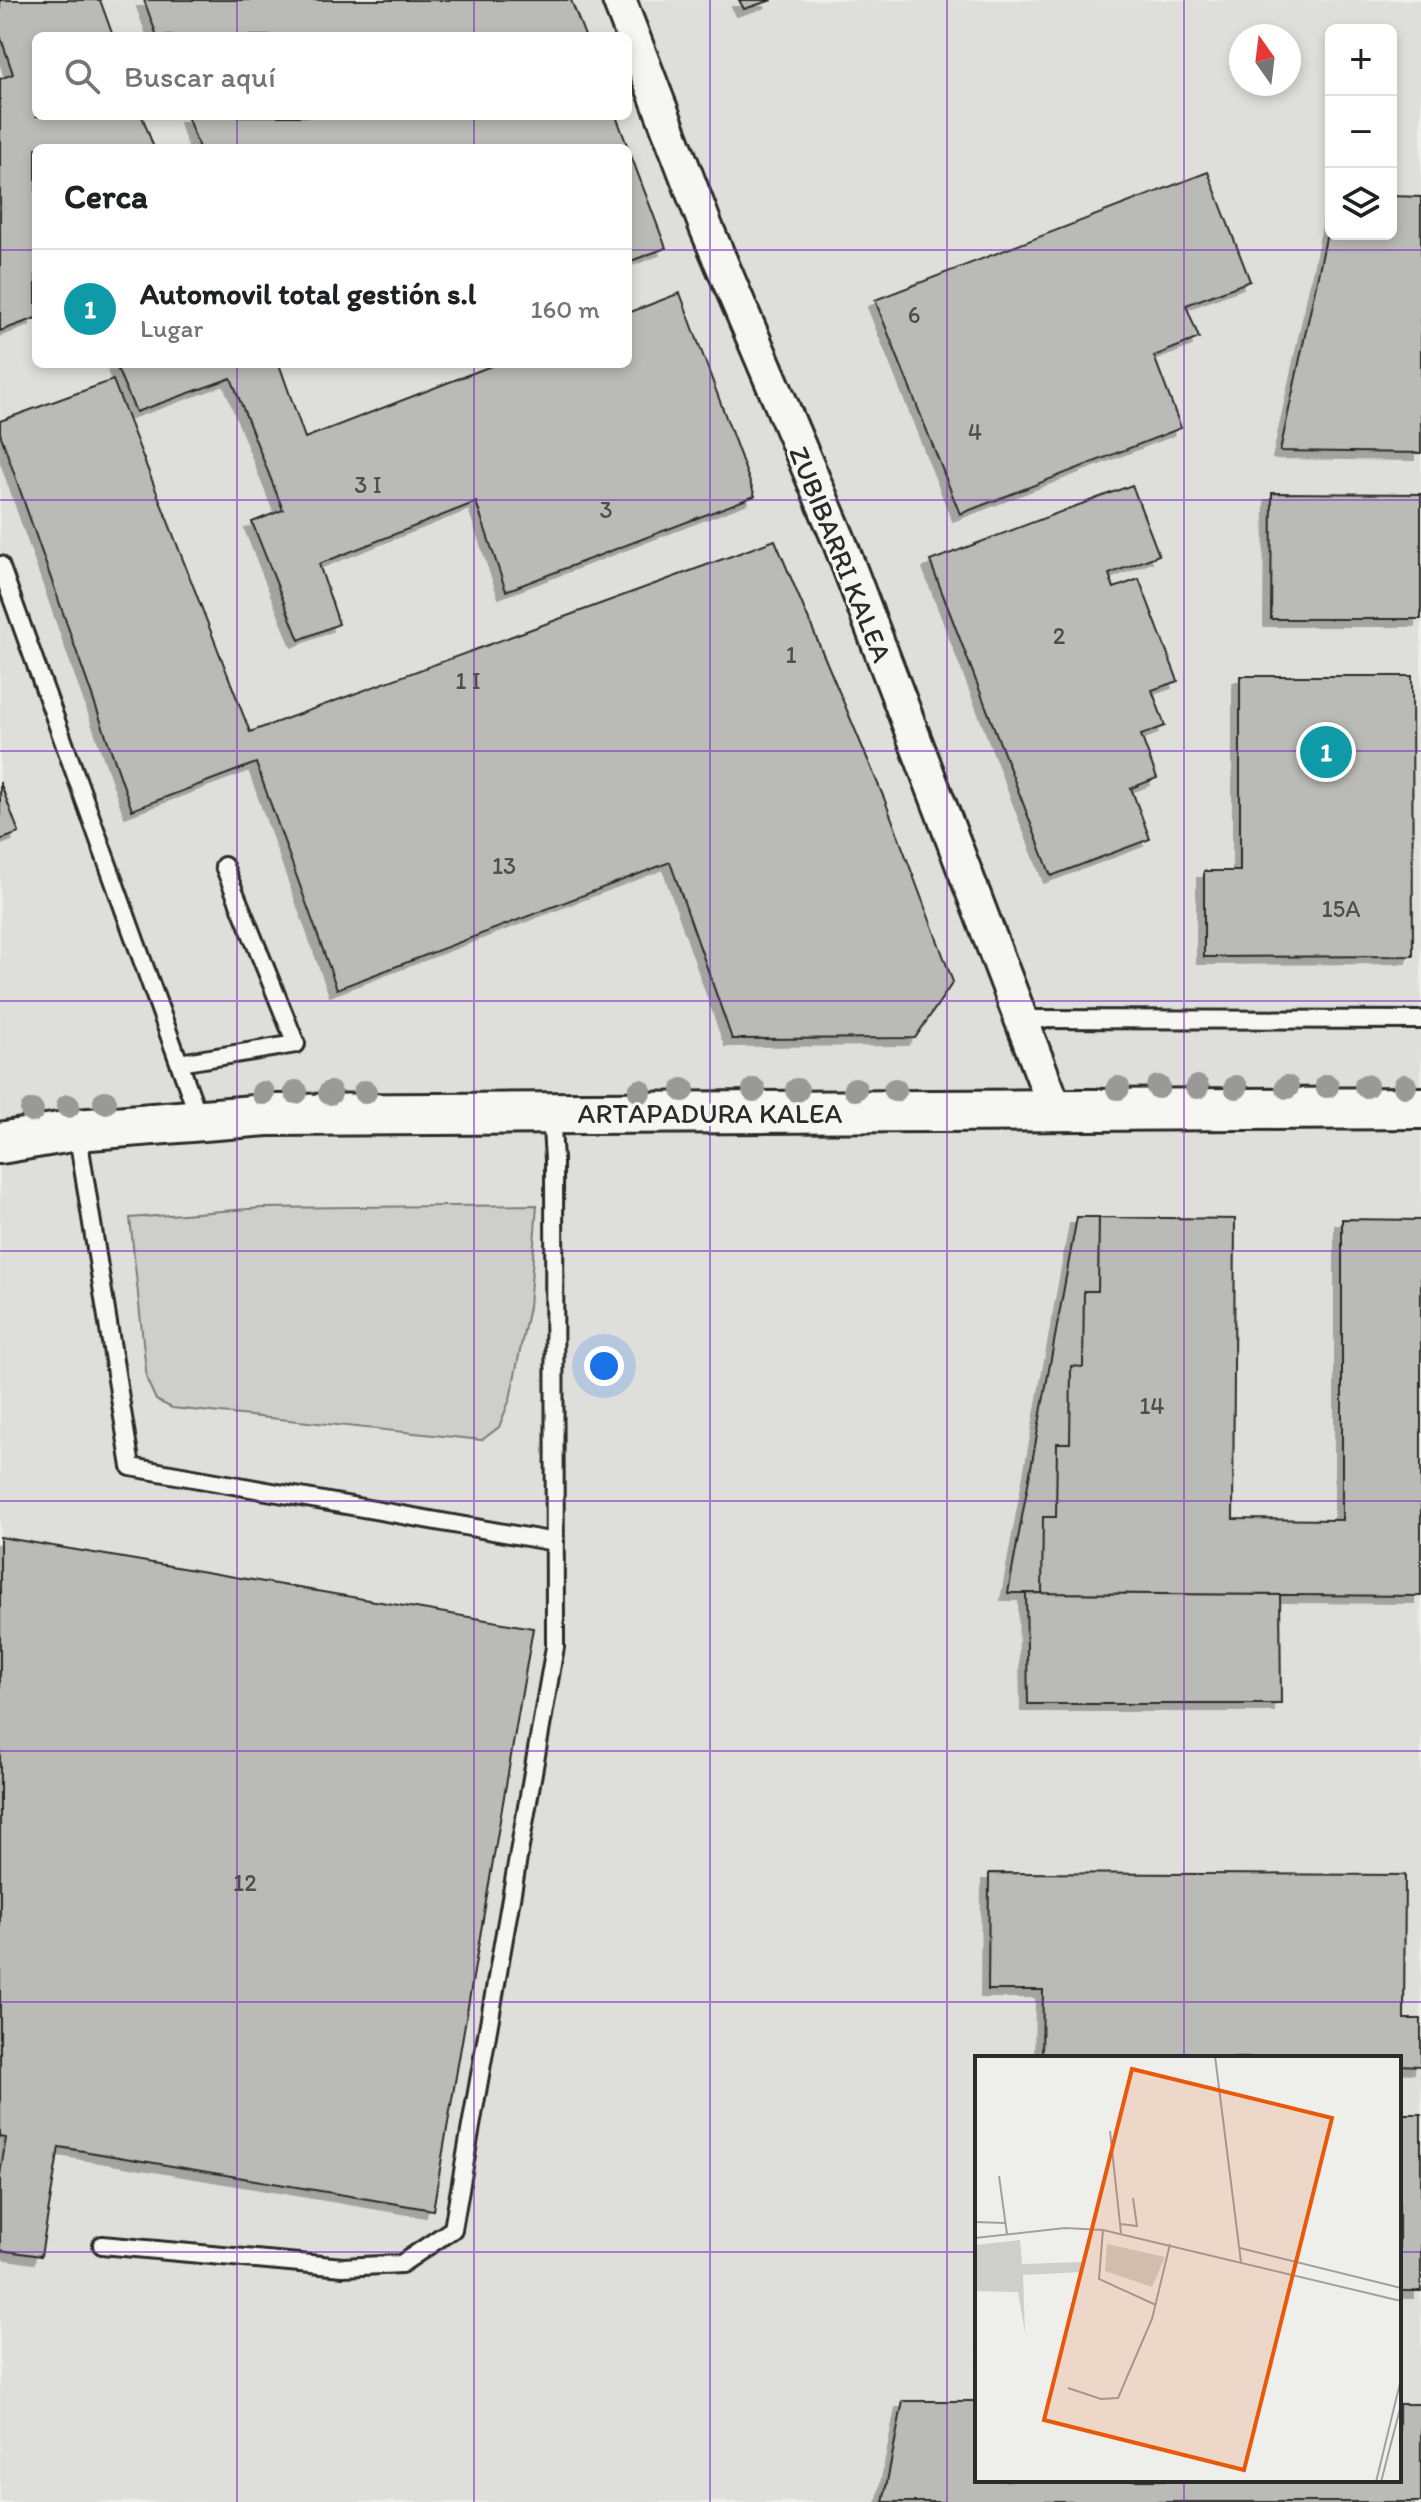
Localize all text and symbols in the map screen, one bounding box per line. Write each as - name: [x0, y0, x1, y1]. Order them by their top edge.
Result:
- north arrow: [1229, 24, 1301, 96]
- map controls: [1325, 24, 1397, 240]
- button: +: [1325, 24, 1397, 96]
- search box: [32, 32, 632, 120]
- icon: search: [60, 54, 104, 98]
- text: Buscar aquí: [124, 58, 276, 95]
- button: −: [1325, 96, 1397, 168]
- button: layers: [1325, 168, 1397, 240]
- text: Cerca: [64, 176, 148, 217]
- text: Automovil total gestión s.l: [140, 275, 476, 312]
- text: 1: [84, 293, 96, 325]
- text: 160 m: [530, 293, 600, 325]
- house number: 6: [908, 300, 920, 329]
- text: Lugar: [140, 312, 203, 344]
- house number: 4: [968, 417, 982, 446]
- street label: ZUBIBARRI KALEA: [782, 441, 900, 667]
- house number: 3 I: [354, 470, 382, 499]
- house number: 3: [599, 495, 613, 524]
- house number: 2: [1053, 621, 1066, 650]
- house number: 1: [785, 640, 797, 669]
- house number: 1 I: [455, 666, 481, 695]
- pin: 1: [1300, 722, 1352, 782]
- house number: 13: [492, 851, 516, 880]
- house number: 15A: [1321, 894, 1361, 923]
- street label: ARTAPADURA KALEA: [578, 1096, 842, 1130]
- your location: [584, 1346, 624, 1386]
- house number: 14: [1139, 1391, 1165, 1420]
- house number: 12: [233, 1868, 257, 1897]
- inset map: [975, 2056, 1401, 2482]

